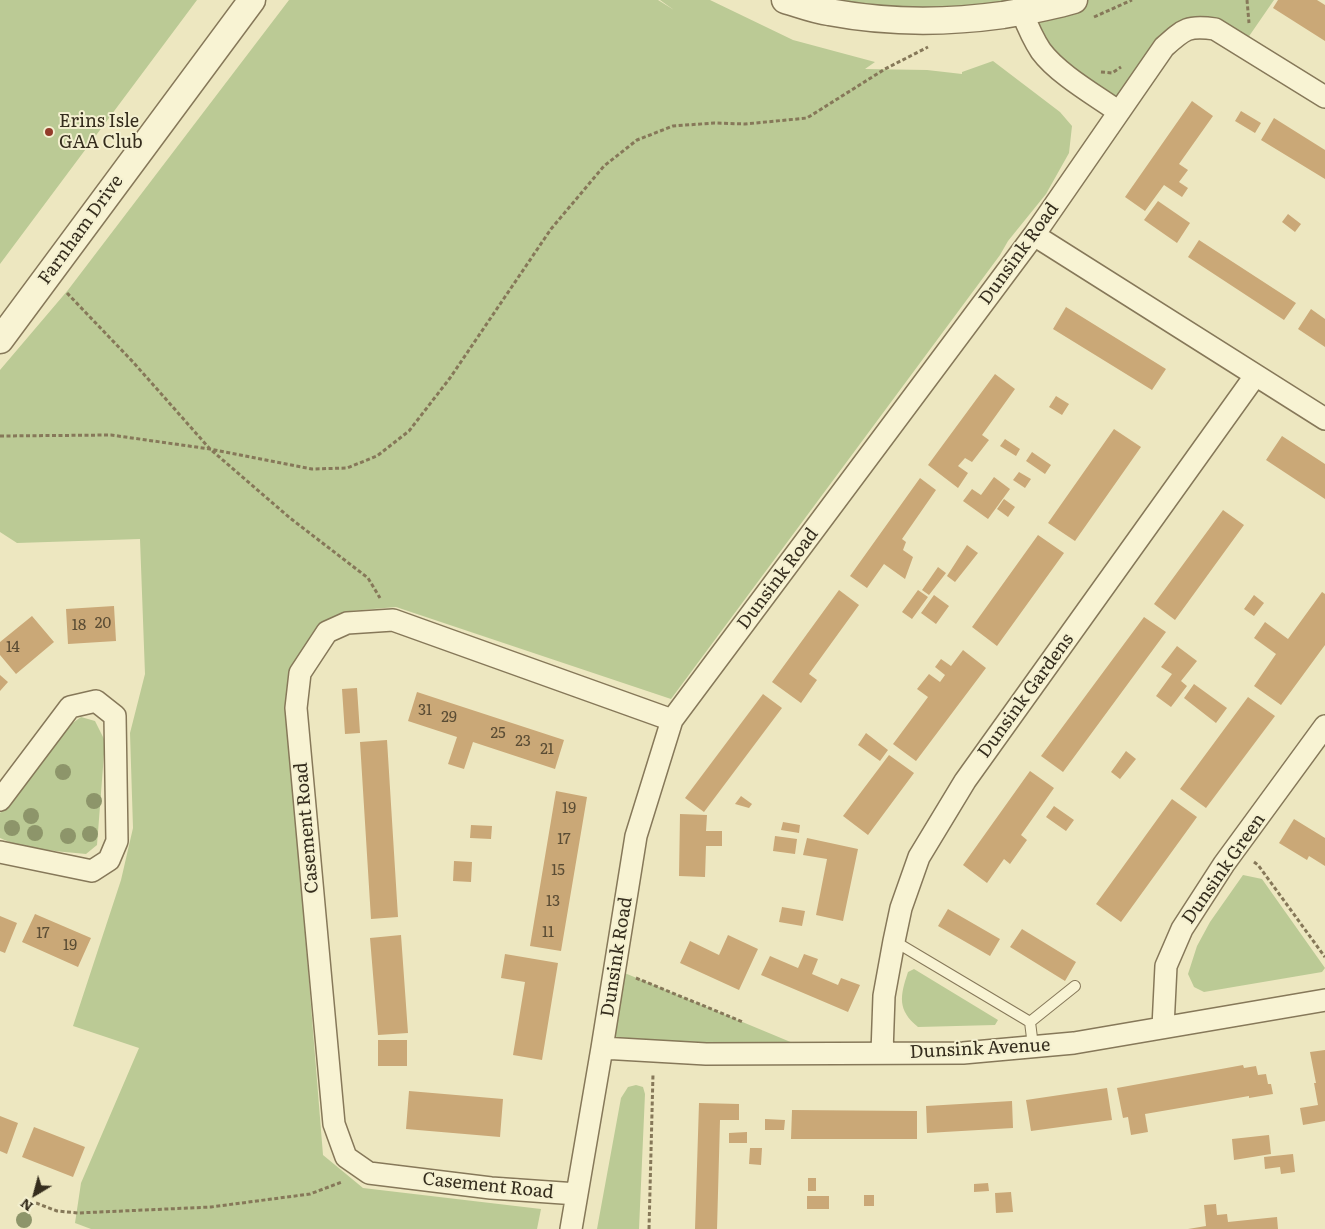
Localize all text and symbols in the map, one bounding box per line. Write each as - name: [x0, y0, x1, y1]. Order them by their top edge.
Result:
- place label: Erins Isle GAA Club: [59, 111, 143, 154]
- marker: Erins Isle GAA Club: [43, 126, 55, 138]
- street label: Farnham Drive: [34, 171, 128, 289]
- street label: Dunsink Road: [975, 199, 1063, 309]
- street label: Dunsink Road: [733, 524, 823, 634]
- house number: 20: [95, 615, 111, 633]
- house number: 18: [72, 617, 86, 635]
- street label: Dunsink Gardens: [974, 629, 1078, 763]
- house number: 14: [6, 639, 20, 657]
- house number: 31: [418, 702, 432, 720]
- house number: 29: [441, 709, 457, 727]
- house number: 25: [490, 725, 506, 743]
- house number: 23: [515, 733, 531, 751]
- house number: 21: [540, 741, 554, 759]
- street label: Casement Road: [291, 761, 323, 895]
- house number: 19: [562, 800, 576, 818]
- street label: Dunsink Green: [1178, 810, 1270, 928]
- house number: 17: [557, 831, 571, 849]
- house number: 15: [551, 862, 565, 880]
- house number: 13: [546, 893, 560, 911]
- street label: Dunsink Road: [597, 895, 637, 1019]
- house number: 11: [542, 924, 554, 942]
- house number: 17: [36, 925, 50, 943]
- house number: 19: [63, 937, 77, 955]
- street label: Dunsink Avenue: [909, 1035, 1051, 1063]
- street label: Casement Road: [421, 1168, 555, 1204]
- north arrow: [10, 1169, 60, 1219]
- text: N: [15, 1194, 37, 1218]

